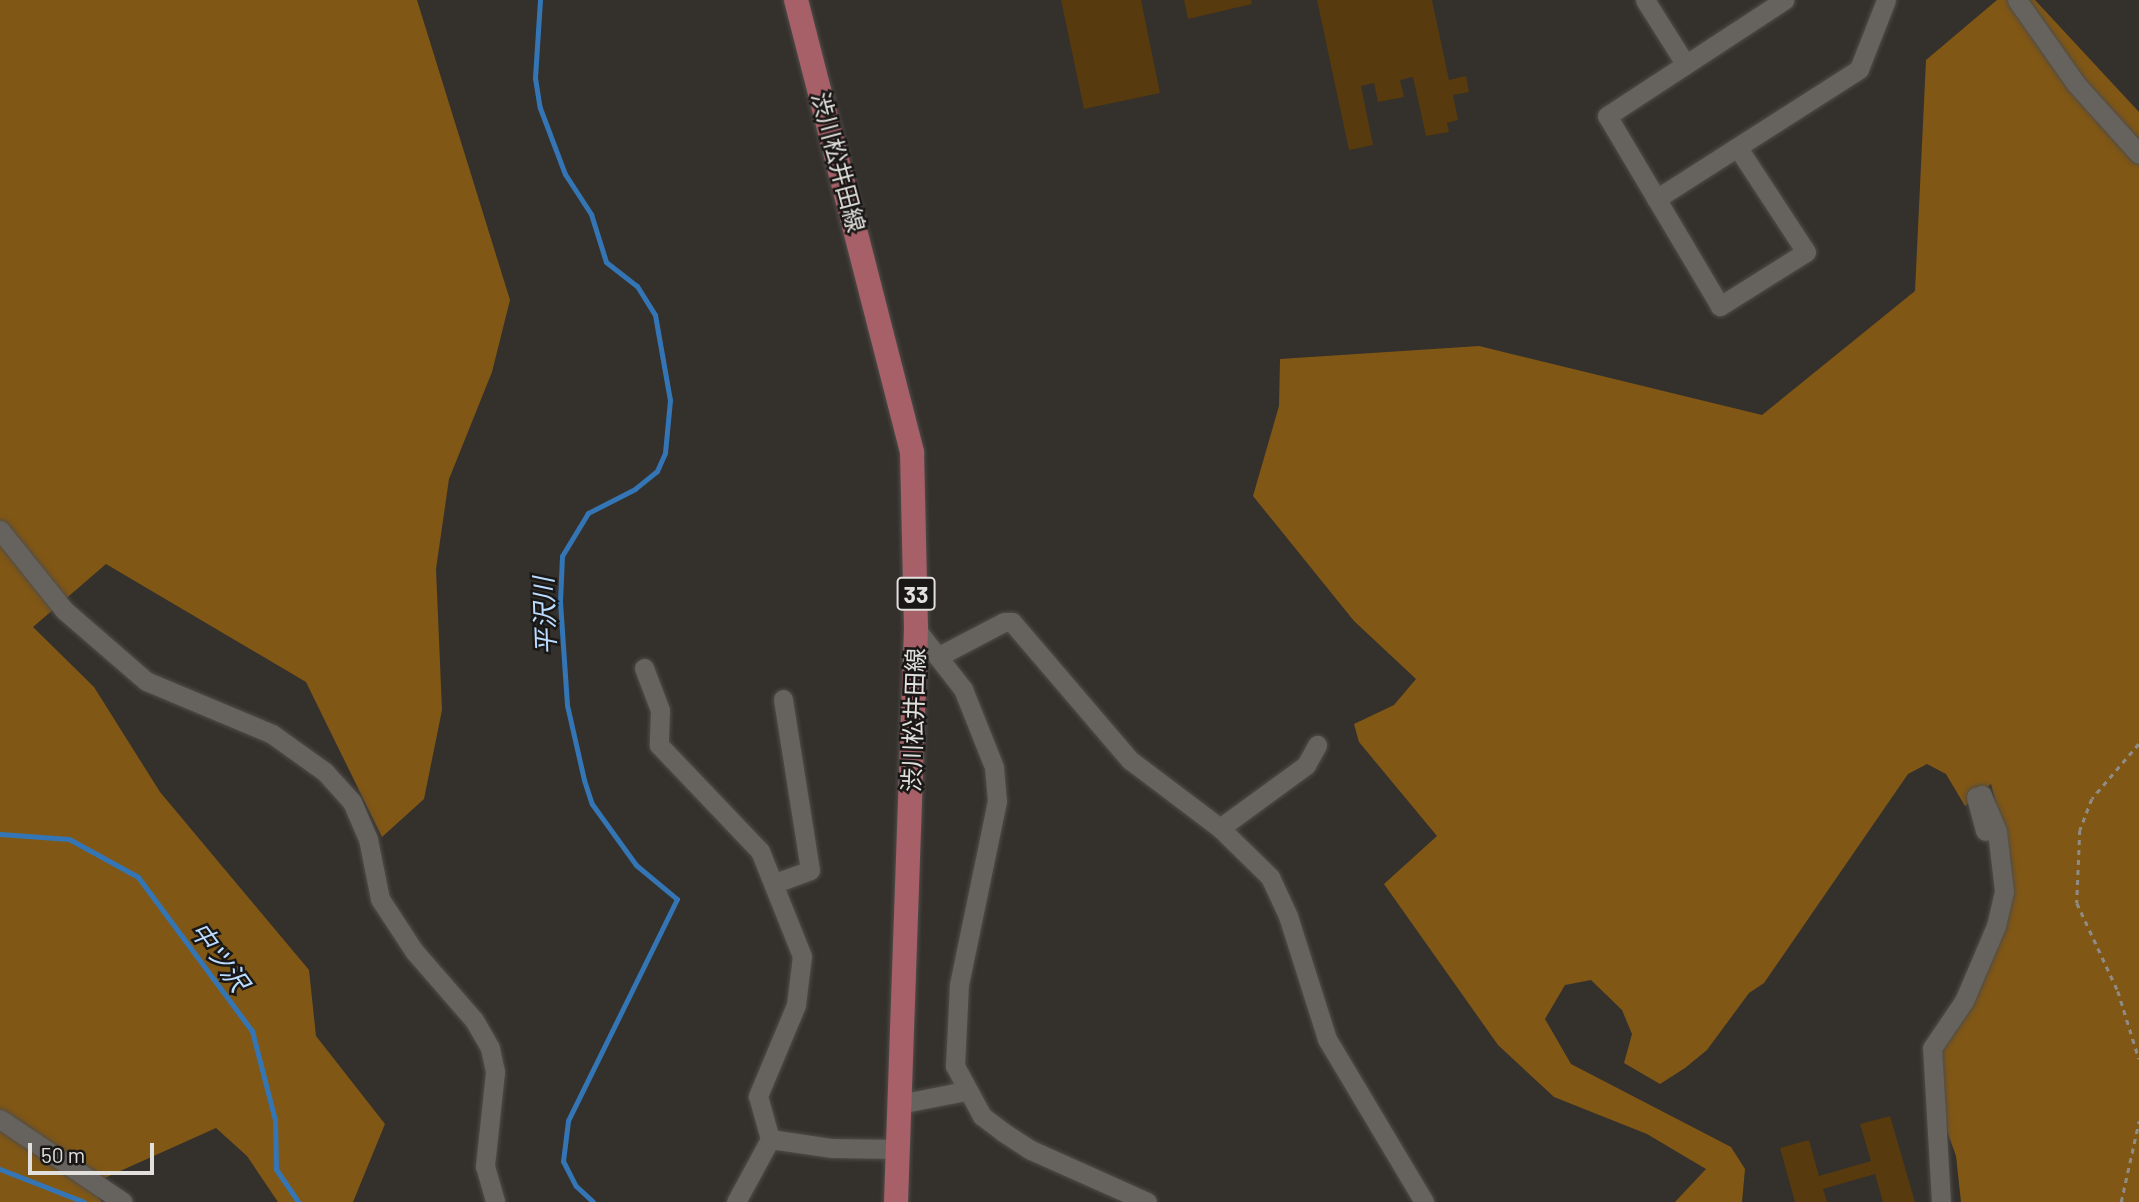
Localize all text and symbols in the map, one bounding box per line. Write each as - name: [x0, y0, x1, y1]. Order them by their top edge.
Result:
- street label: 渋川松井田線: [806, 89, 872, 235]
- road number: 33: [895, 574, 937, 614]
- water label: 平沢川: [527, 576, 561, 656]
- street label: 渋川松井田線: [896, 648, 930, 792]
- water label: 中ツ沢: [184, 915, 256, 997]
- scale bar: [32, 1128, 158, 1172]
- text: 50 m: [41, 1142, 85, 1167]

